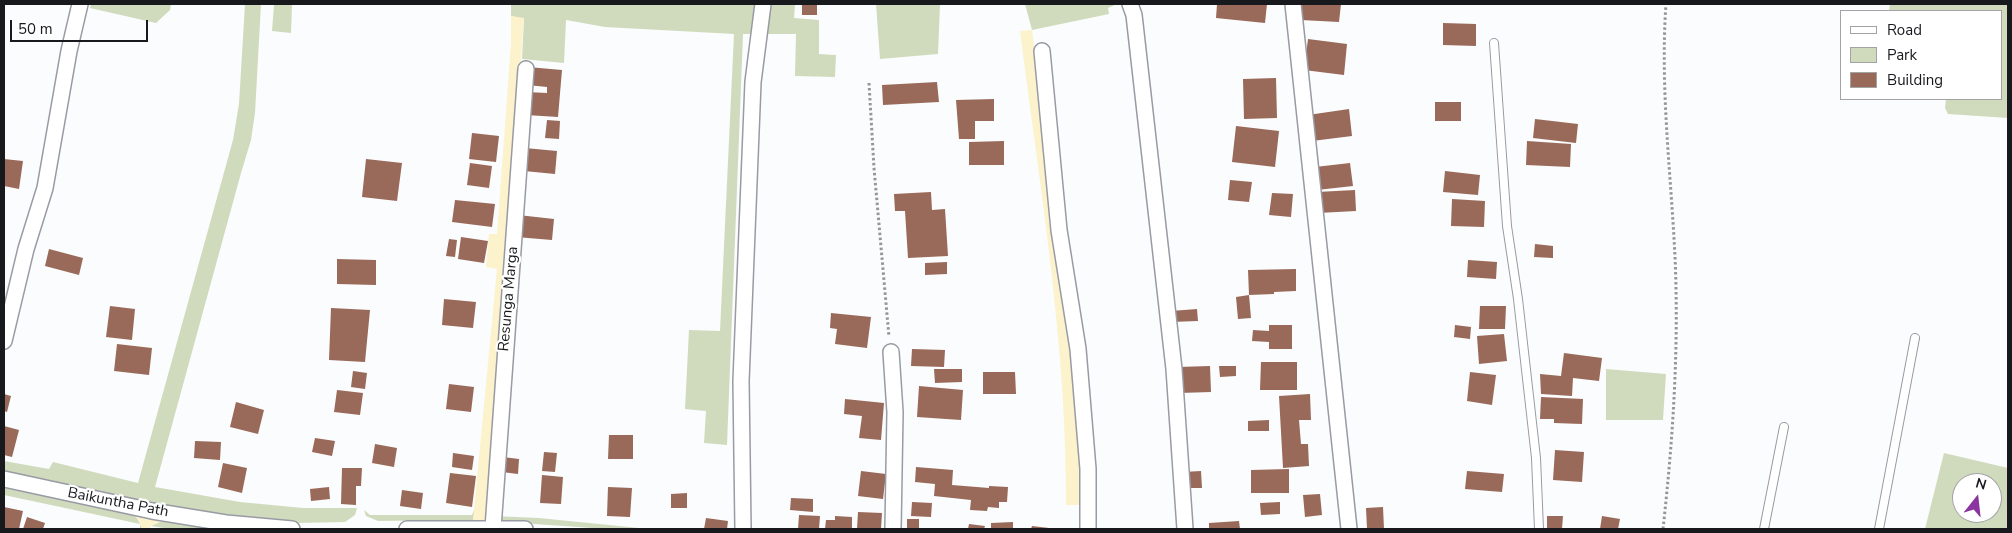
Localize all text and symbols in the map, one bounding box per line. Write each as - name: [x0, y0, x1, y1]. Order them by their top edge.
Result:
- scale bar: [12, 10, 150, 42]
- legend: [1840, 10, 2002, 100]
- text: 50 m: [18, 19, 53, 39]
- text: Road: [1887, 20, 1922, 40]
- text: Park: [1887, 45, 1917, 65]
- text: Building: [1887, 70, 1943, 90]
- street label: Resunga Marga: [495, 246, 523, 352]
- north arrow: [1952, 473, 2002, 523]
- text: N: [1973, 473, 1989, 495]
- street label: Baikuntha Path: [66, 484, 170, 522]

